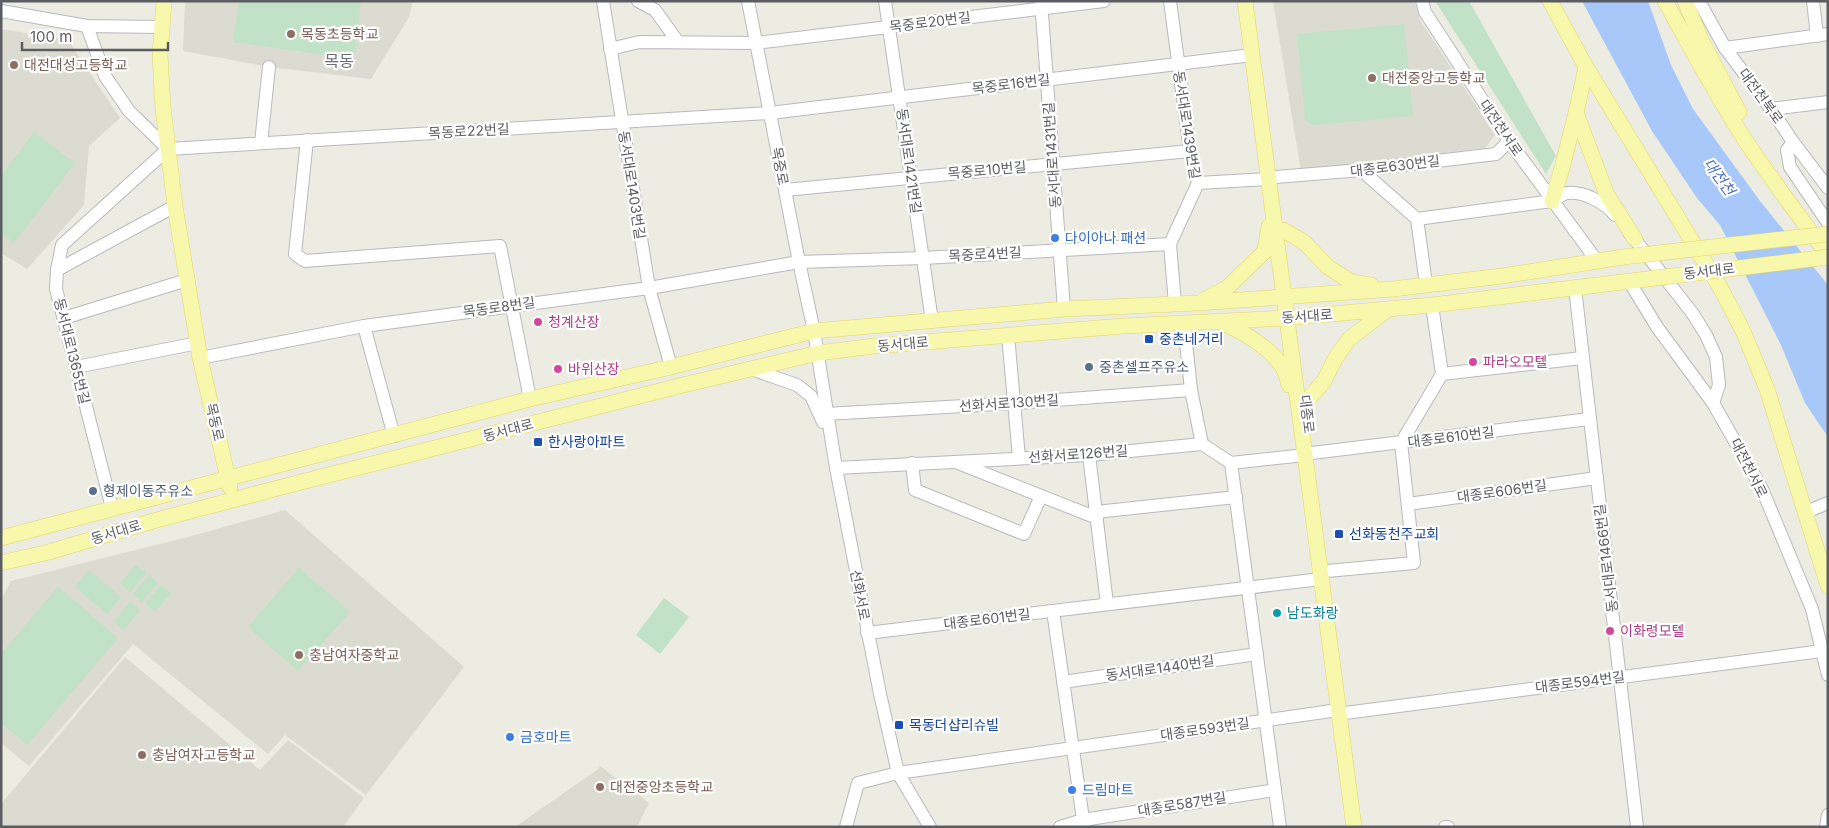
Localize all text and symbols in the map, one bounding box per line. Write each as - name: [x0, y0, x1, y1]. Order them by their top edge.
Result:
- street label: 목중로20번길: [888, 8, 972, 35]
- scale bar: [22, 20, 169, 52]
- place label: 목동초등학교: [301, 25, 378, 42]
- text: 100 m: [30, 27, 72, 46]
- marker: 목동초등학교: [285, 28, 297, 40]
- district label: 목동: [324, 51, 354, 71]
- place label: 대전대성고등학교: [24, 56, 127, 73]
- marker: 대전대성고등학교: [8, 59, 20, 71]
- street label: 대전천북로: [1736, 65, 1787, 127]
- place label: 대전중앙고등학교: [1382, 69, 1485, 86]
- street label: 목중로16번길: [971, 70, 1051, 97]
- street label: 동서대로1439번길: [1171, 70, 1204, 180]
- marker: 대전중앙고등학교: [1366, 72, 1378, 84]
- street label: 대전천서로: [1476, 96, 1527, 159]
- street label: 동서대로1431번길: [1039, 101, 1064, 209]
- street label: 동서대로1421번길: [894, 107, 925, 215]
- street label: 목동로22번길: [428, 120, 510, 141]
- street label: 동서대로1403번길: [616, 130, 649, 240]
- street label: 목중로: [768, 145, 793, 187]
- street label: 대종로630번길: [1349, 152, 1441, 179]
- water label: 대전천: [1700, 154, 1741, 201]
- street label: 목중로10번길: [947, 158, 1027, 181]
- place label: 다이아나 패션: [1065, 229, 1146, 246]
- marker: 다이아나 패션: [1049, 232, 1061, 244]
- street label: 목중로4번길: [948, 243, 1022, 264]
- street label: 동서대로: [1682, 259, 1736, 282]
- street label: 목동로8번길: [462, 293, 536, 320]
- street label: 동서대로1365번길: [51, 296, 94, 406]
- street label: 동서대로: [1281, 305, 1333, 326]
- place label: 청계산장: [548, 313, 600, 330]
- marker: 청계산장: [532, 316, 544, 328]
- place label: 중촌네거리: [1159, 330, 1223, 347]
- street label: 동서대로: [877, 333, 929, 354]
- marker: 중촌네거리: [1143, 333, 1155, 345]
- place label: 파라오모텔: [1483, 353, 1547, 370]
- marker: 파라오모텔: [1467, 356, 1479, 368]
- place label: 중촌셀프주유소: [1099, 358, 1189, 375]
- place label: 바위산장: [568, 360, 620, 377]
- marker: 중촌셀프주유소: [1083, 361, 1095, 373]
- marker: 바위산장: [552, 363, 564, 375]
- street label: 선화서로130번길: [958, 391, 1060, 414]
- street label: 대종로: [1297, 394, 1318, 434]
- street label: 목동로: [203, 401, 228, 443]
- street label: 동서대로: [481, 415, 535, 444]
- street label: 대종로610번길: [1406, 423, 1495, 450]
- place label: 한사랑아파트: [548, 433, 625, 450]
- street label: 대전천서로: [1727, 435, 1772, 500]
- marker: 한사랑아파트: [532, 436, 544, 448]
- street label: 선화서로126번길: [1027, 442, 1129, 465]
- street label: 대종로606번길: [1456, 476, 1548, 505]
- place label: 형제이동주유소: [103, 482, 193, 499]
- marker: 형제이동주유소: [87, 485, 99, 497]
- street label: 동서대로1466번길: [1590, 503, 1621, 613]
- street label: 동서대로: [89, 516, 143, 547]
- place label: 선화동천주교회: [1349, 525, 1439, 542]
- marker: 선화동천주교회: [1333, 528, 1345, 540]
- street label: 선화서로: [847, 568, 874, 622]
- place label: 남도화랑: [1287, 604, 1339, 621]
- street label: 대종로601번길: [942, 605, 1031, 632]
- marker: 남도화랑: [1271, 607, 1283, 619]
- place label: 이화령모텔: [1620, 622, 1684, 639]
- marker: 이화령모텔: [1604, 625, 1616, 637]
- place label: 충남여자중학교: [309, 646, 399, 663]
- marker: 충남여자중학교: [293, 649, 305, 661]
- street label: 동서대로1440번길: [1104, 651, 1216, 684]
- street label: 대종로594번길: [1534, 668, 1626, 695]
- street label: 대종로593번길: [1159, 714, 1251, 743]
- place label: 목동더샵리슈빌: [909, 716, 999, 733]
- marker: 목동더샵리슈빌: [893, 719, 905, 731]
- place label: 금호마트: [520, 728, 572, 745]
- marker: 금호마트: [504, 731, 516, 743]
- place label: 충남여자고등학교: [152, 746, 255, 763]
- marker: 충남여자고등학교: [136, 749, 148, 761]
- place label: 대전중앙초등학교: [610, 778, 713, 795]
- marker: 대전중앙초등학교: [594, 781, 606, 793]
- place label: 드림마트: [1082, 781, 1134, 798]
- marker: 드림마트: [1066, 784, 1078, 796]
- street label: 대종로587번길: [1136, 788, 1227, 819]

